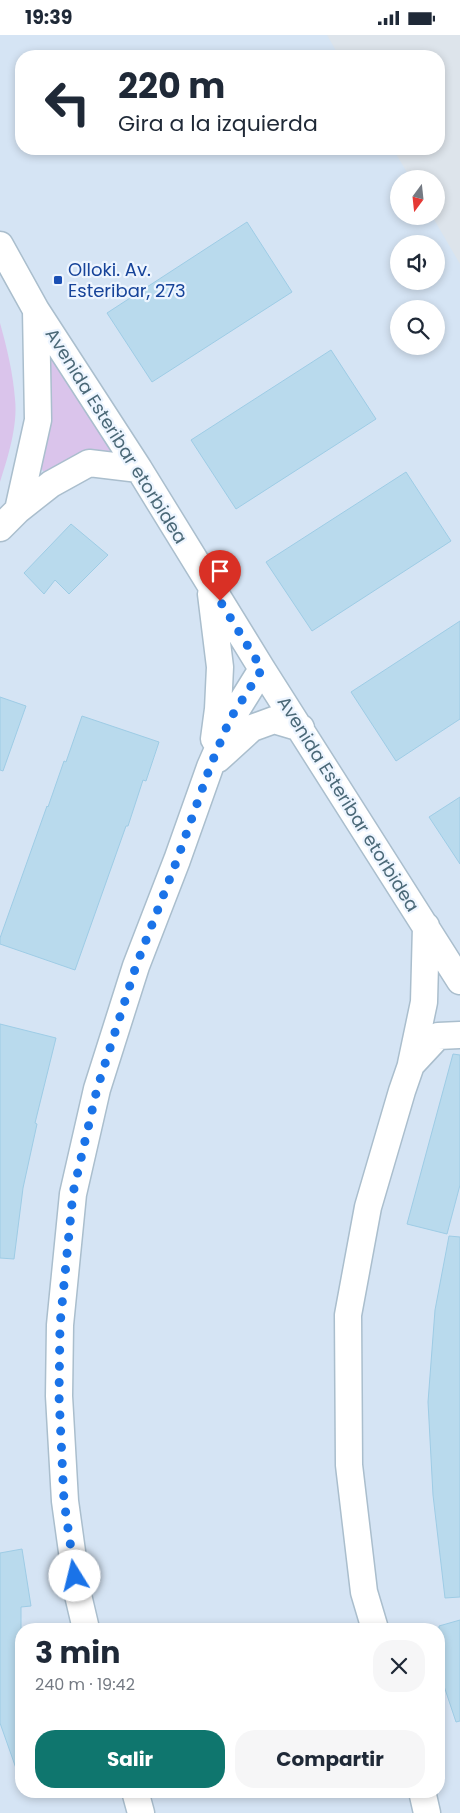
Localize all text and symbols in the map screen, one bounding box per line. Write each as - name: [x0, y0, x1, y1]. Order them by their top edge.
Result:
- text: 19:39: [25, 4, 72, 31]
- text: 220 m: [118, 61, 225, 110]
- icon: left: [35, 70, 100, 135]
- text: Gira a la izquierda: [118, 108, 318, 139]
- north arrow: [390, 170, 445, 225]
- map controls: [390, 170, 445, 355]
- button: sound: [390, 235, 445, 290]
- place label: Olloki. Av. Esteribar, 273: [68, 257, 186, 303]
- marker: Olloki. Av. Esteribar, 273: [52, 274, 64, 286]
- button: search: [390, 300, 445, 355]
- street label: Avenida Esteribar etorbidea: [40, 323, 193, 548]
- pin: [199, 550, 241, 601]
- icon: arrive: [206, 557, 234, 585]
- street label: Avenida Esteribar etorbidea: [272, 691, 425, 916]
- position arrow: [48, 1549, 100, 1601]
- text: 3 min: [35, 1631, 120, 1674]
- button: close: [373, 1640, 425, 1692]
- text: 240 m · 19:42: [35, 1673, 135, 1696]
- button: Salir: [35, 1730, 225, 1788]
- button: Compartir: [235, 1730, 425, 1788]

